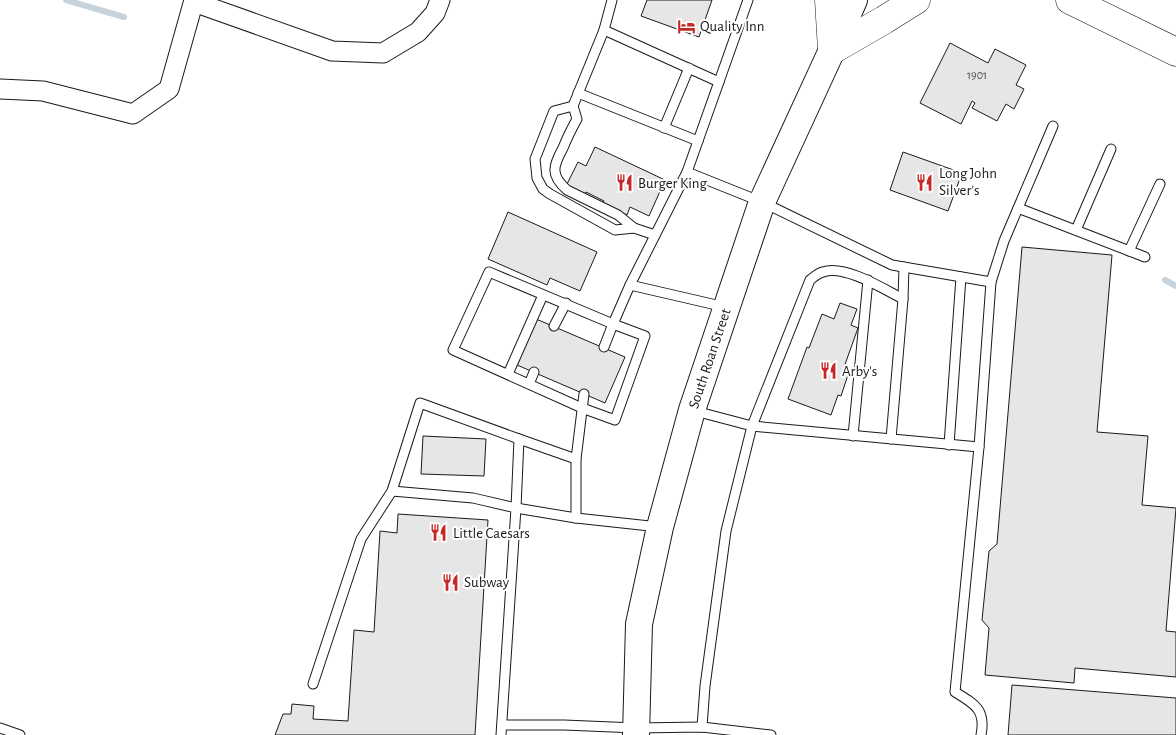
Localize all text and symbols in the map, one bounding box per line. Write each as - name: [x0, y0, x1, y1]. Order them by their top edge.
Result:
- hotel icon: Quality Inn: [676, 16, 696, 36]
- place label: Quality Inn: [700, 19, 764, 34]
- house number: 1901: [967, 69, 987, 81]
- place label: Long John Silver's: [939, 166, 997, 198]
- restaurant icon: Long John Silver's: [915, 172, 935, 192]
- restaurant icon: Burger King: [614, 173, 634, 193]
- place label: Burger King: [638, 176, 708, 191]
- street label: South Roan Street: [686, 306, 733, 410]
- restaurant icon: Arby's: [818, 361, 838, 381]
- place label: Arby's: [842, 364, 877, 379]
- restaurant icon: Little Caesars: [429, 523, 449, 543]
- place label: Little Caesars: [453, 526, 530, 541]
- restaurant icon: Subway: [440, 572, 460, 592]
- place label: Subway: [464, 575, 510, 590]

